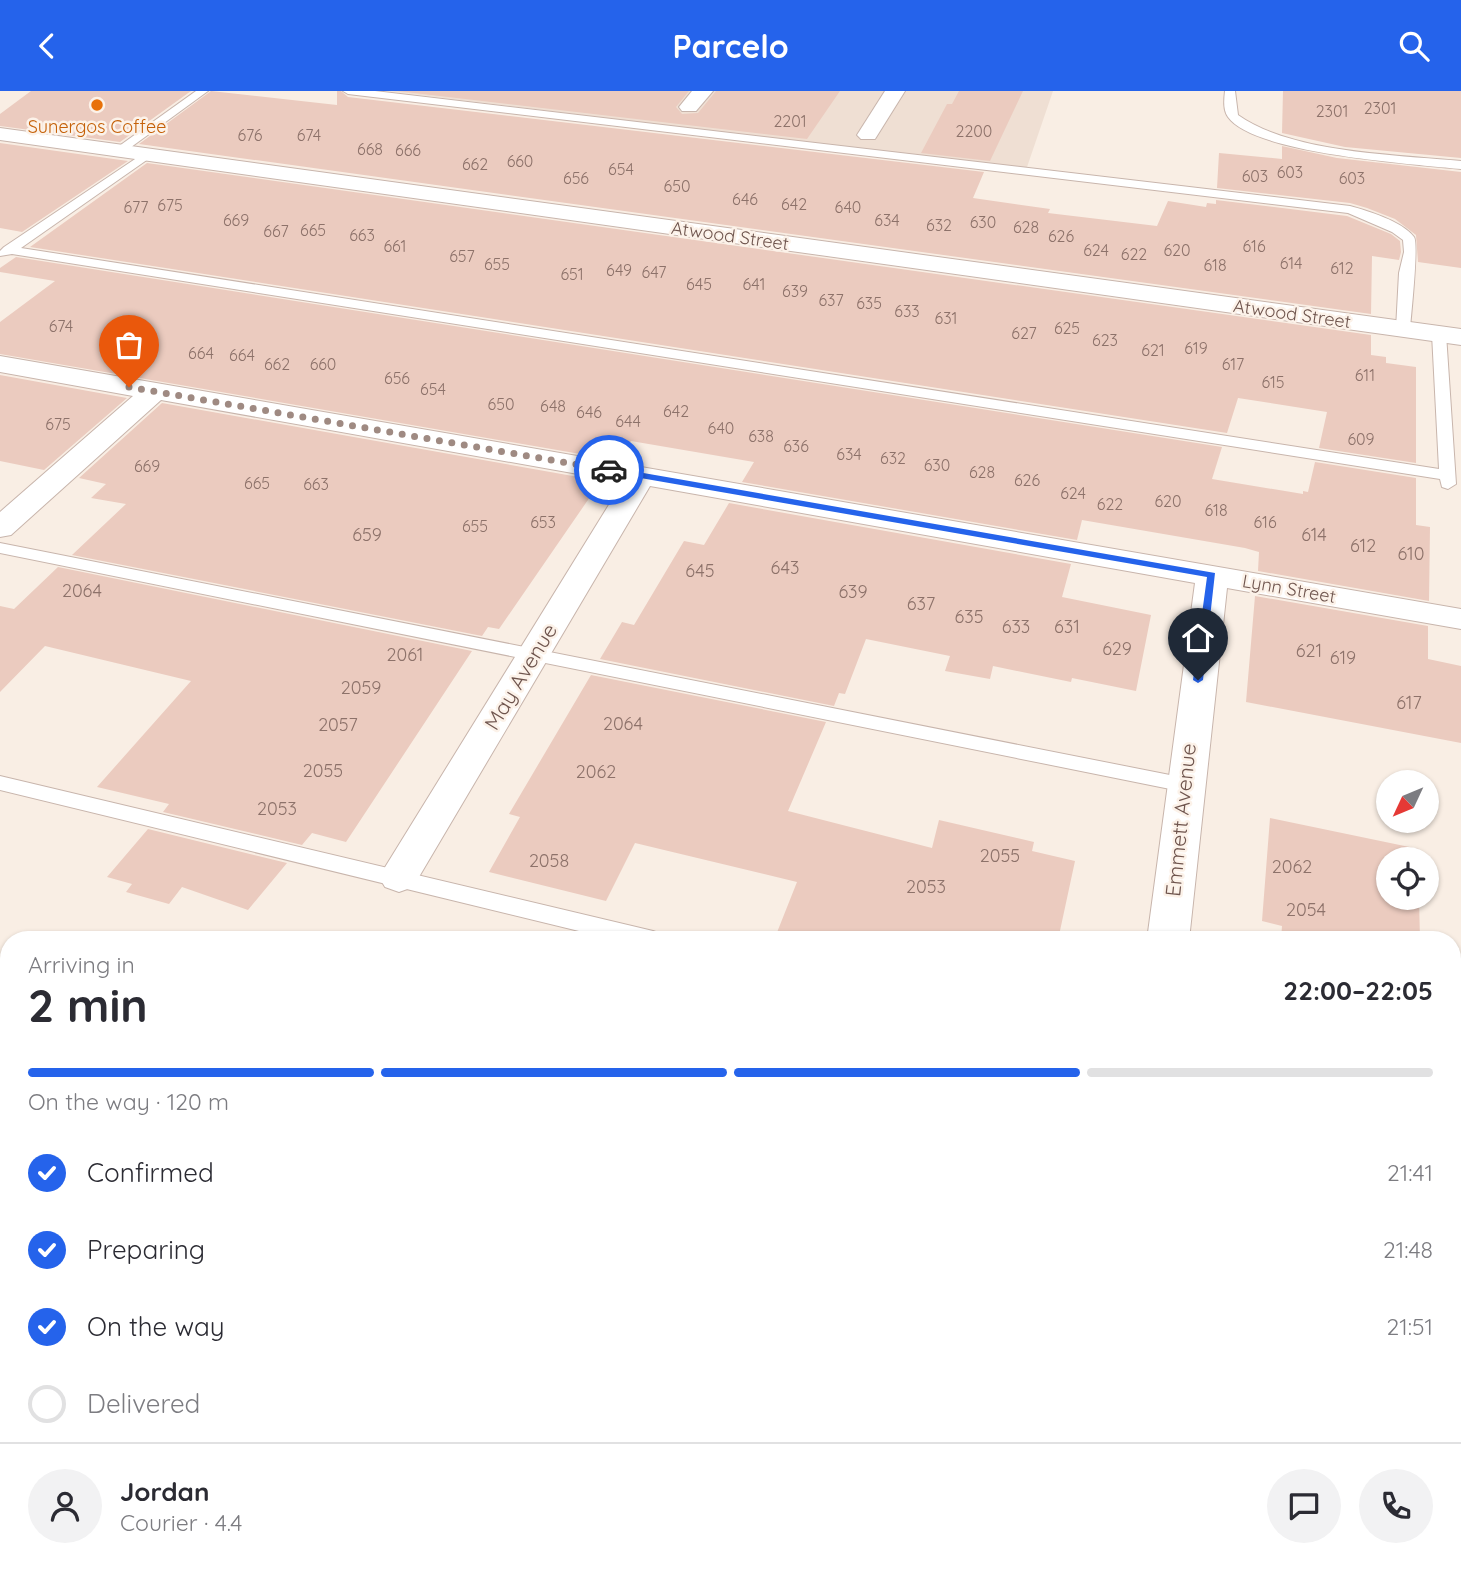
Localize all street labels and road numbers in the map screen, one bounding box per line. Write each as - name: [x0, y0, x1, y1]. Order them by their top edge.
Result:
- street label: Atwood Street: [670, 216, 790, 255]
- street label: Atwood Street: [1232, 294, 1352, 333]
- street label: Lynn Street: [1241, 569, 1338, 608]
- street label: May Avenue: [478, 619, 562, 734]
- street label: Emmett Avenue: [1159, 742, 1201, 898]

